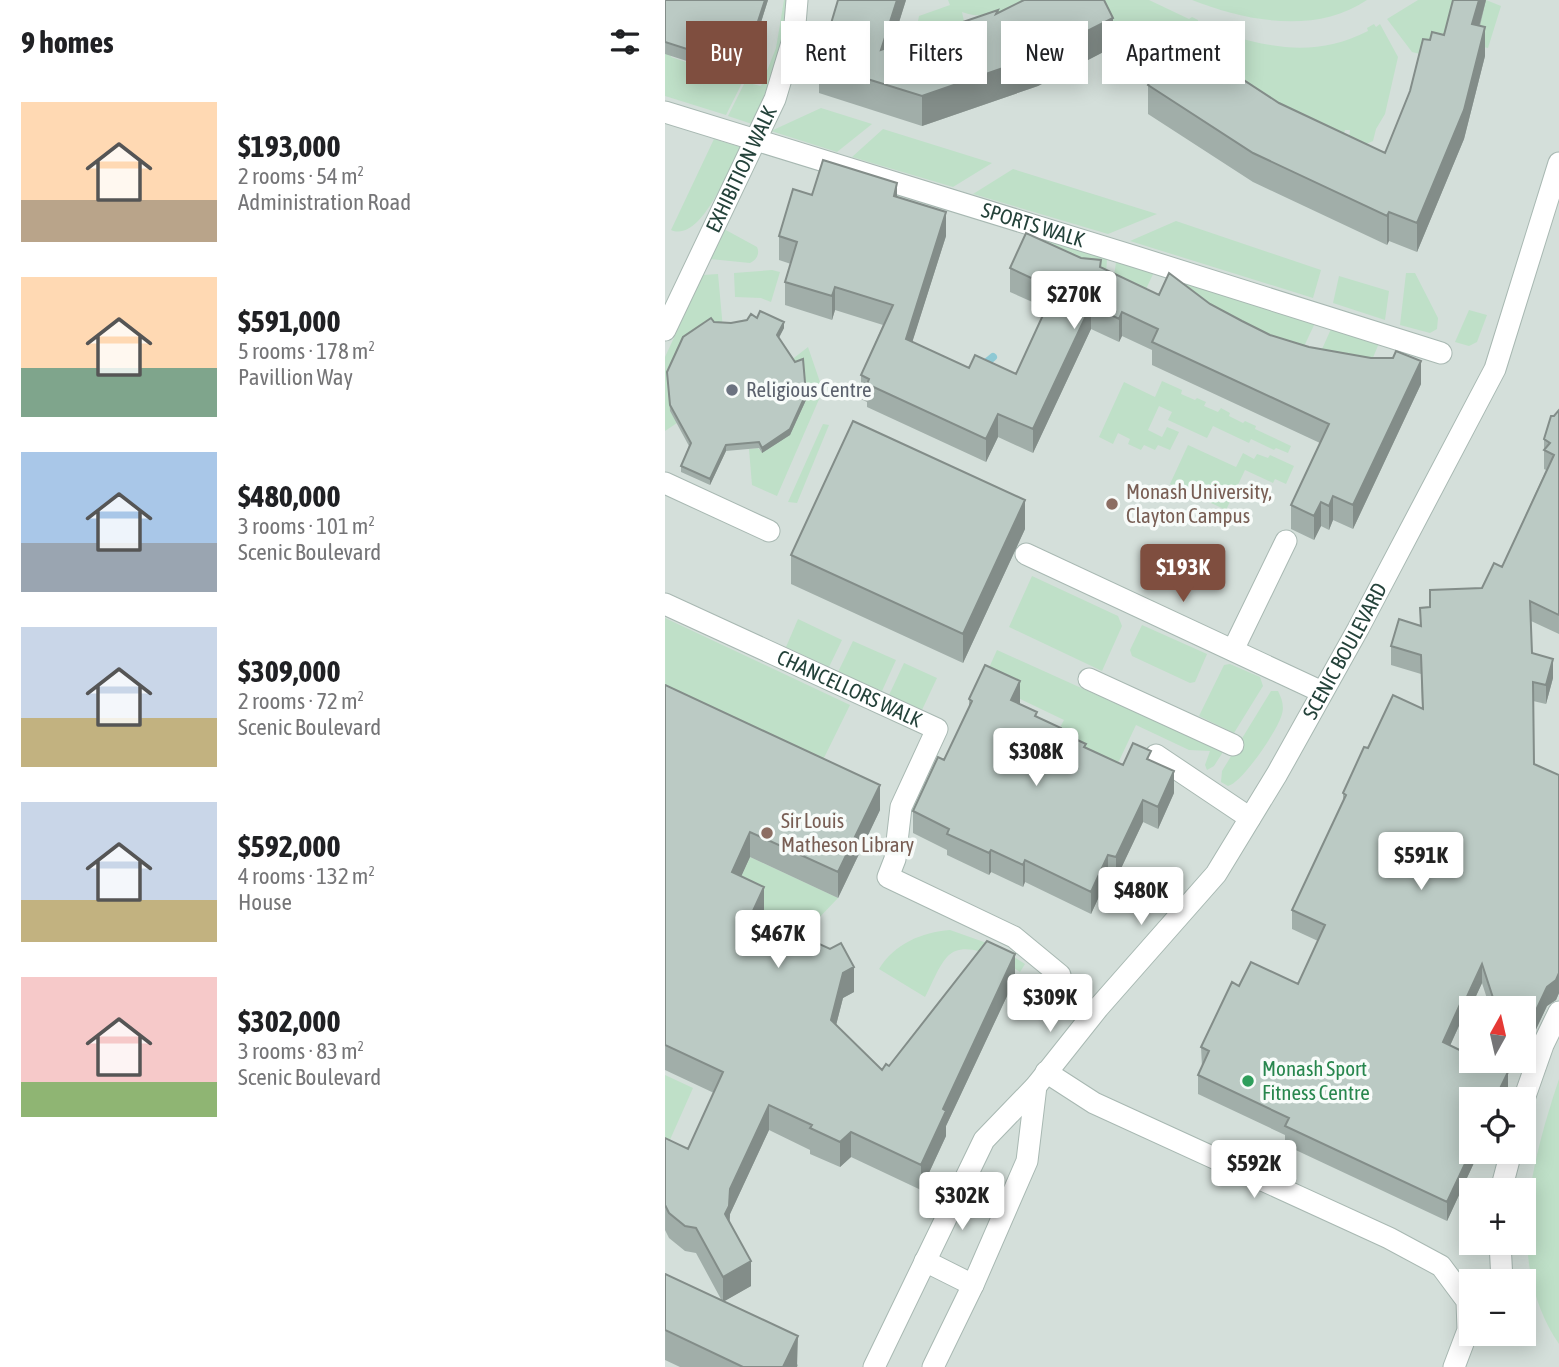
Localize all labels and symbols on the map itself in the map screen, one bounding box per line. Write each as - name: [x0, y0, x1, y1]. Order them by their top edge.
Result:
- street label: EXHIBITION WALK: [700, 101, 781, 236]
- street label: SPORTS WALK: [979, 197, 1088, 252]
- pin: $270K: [1025, 272, 1123, 331]
- place label: Religious Centre: [746, 377, 872, 401]
- marker: Religious Centre: [724, 382, 740, 398]
- place label: Monash University, Clayton Campus: [1126, 479, 1272, 527]
- marker: Monash University, Clayton Campus: [1104, 496, 1120, 512]
- pin: $193K: [1134, 544, 1232, 604]
- street label: SCENIC BOULEVARD: [1297, 579, 1391, 723]
- street label: CHANCELLORS WALK: [774, 644, 927, 732]
- pin: $308K: [987, 728, 1085, 788]
- place label: Sir Louis Matheson Library: [781, 808, 915, 856]
- marker: Sir Louis Matheson Library: [759, 825, 775, 841]
- pin: $591K: [1372, 832, 1470, 892]
- pin: $480K: [1092, 867, 1190, 927]
- pin: $467K: [729, 911, 827, 970]
- pin: $309K: [1001, 974, 1099, 1034]
- north arrow: [1459, 996, 1537, 1073]
- place label: Monash Sport Fitness Centre: [1262, 1056, 1370, 1104]
- marker: Monash Sport Fitness Centre: [1240, 1073, 1256, 1089]
- pin: $592K: [1205, 1140, 1303, 1200]
- pin: $302K: [913, 1172, 1011, 1232]

